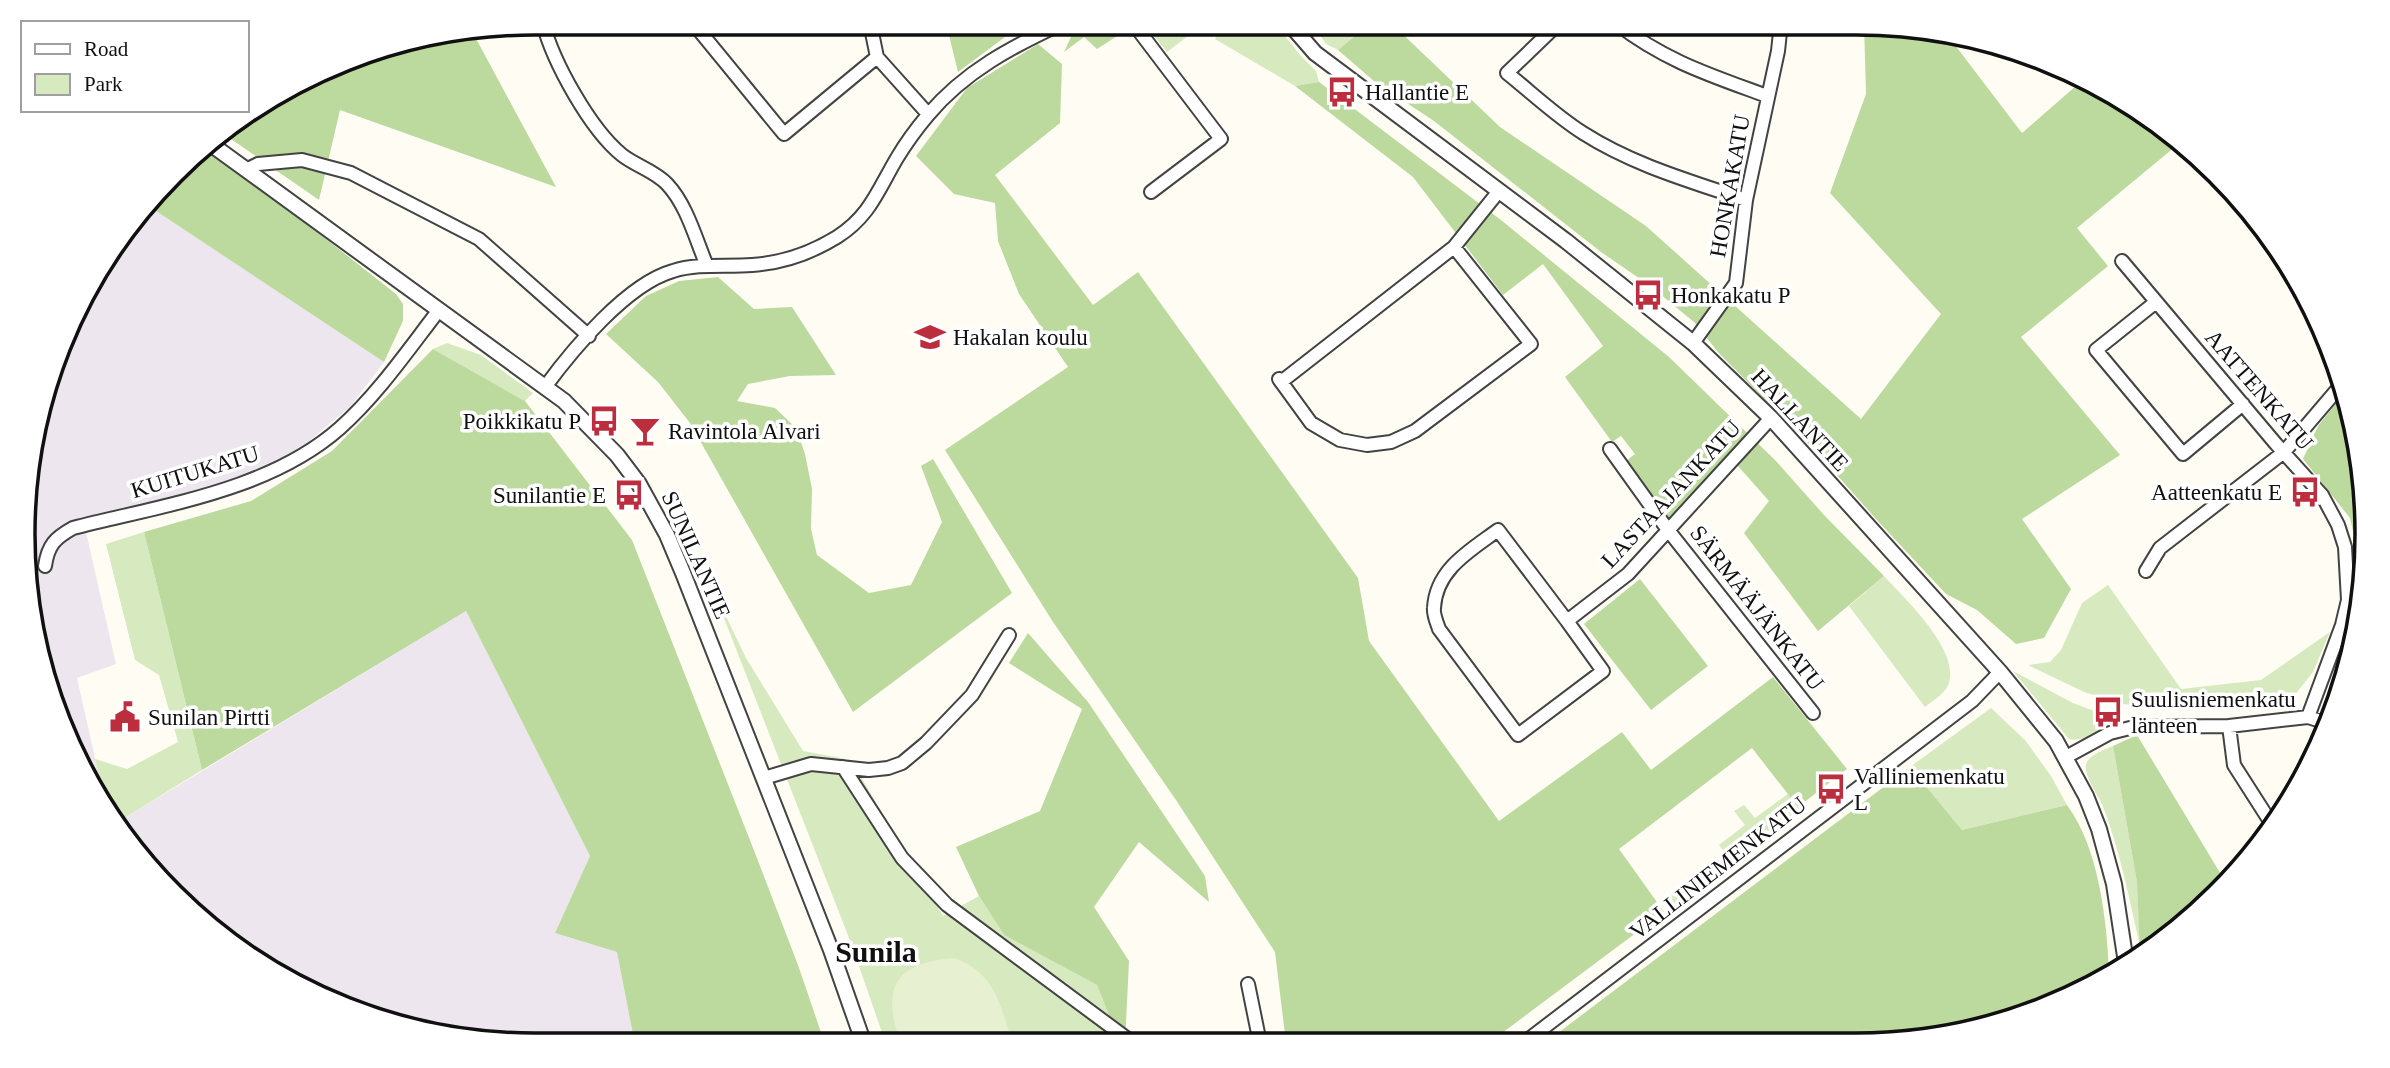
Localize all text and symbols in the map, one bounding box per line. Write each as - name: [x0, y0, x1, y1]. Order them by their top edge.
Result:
- legend: [21, 21, 248, 112]
- text: Road: [84, 37, 129, 61]
- text: Park: [84, 72, 123, 96]
- bus stop icon: Hallantie E: [1325, 75, 1359, 109]
- place label: Hallantie E: [1365, 80, 1469, 105]
- street label: HONKAKATU: [1705, 112, 1755, 259]
- bus stop icon: Honkakatu P: [1631, 278, 1665, 312]
- place label: Honkakatu P: [1671, 283, 1790, 308]
- school or university icon: Hakalan koulu: [913, 320, 947, 354]
- place label: Hakalan koulu: [953, 325, 1088, 350]
- street label: AATTENKATU: [2200, 325, 2318, 455]
- street label: HALLANTIE: [1746, 364, 1854, 476]
- bus stop icon: Poikkikatu P: [587, 404, 621, 438]
- place label: Poikkikatu P: [463, 409, 581, 434]
- bar icon: Ravintola Alvari: [628, 414, 662, 448]
- street label: LASTAAJANKATU: [1596, 415, 1746, 573]
- place label: Ravintola Alvari: [668, 419, 821, 444]
- street label: KUITUKATU: [128, 441, 263, 503]
- bus stop icon: Aatteenkatu E: [2288, 475, 2322, 509]
- bus stop icon: Sunilantie E: [612, 478, 646, 512]
- place label: Aatteenkatu E: [2151, 480, 2282, 505]
- place label: Sunilantie E: [493, 483, 606, 508]
- street label: SUNILANTIE: [657, 487, 735, 623]
- street label: SÄRMÄÄJÄNKATU: [1685, 521, 1829, 696]
- place label: Suulisniemenkatu länteen: [2131, 687, 2296, 738]
- bus stop icon: Suulisniemenkatu länteen: [2091, 695, 2125, 729]
- public building icon: Sunilan Pirtti: [108, 700, 142, 734]
- place label: Sunilan Pirtti: [148, 705, 270, 730]
- place label: Valliniemenkatu L: [1854, 764, 2005, 815]
- bus stop icon: Valliniemenkatu L: [1814, 772, 1848, 806]
- street label: VALLINIEMENKATU: [1625, 791, 1811, 945]
- district label: Sunila: [835, 935, 917, 968]

